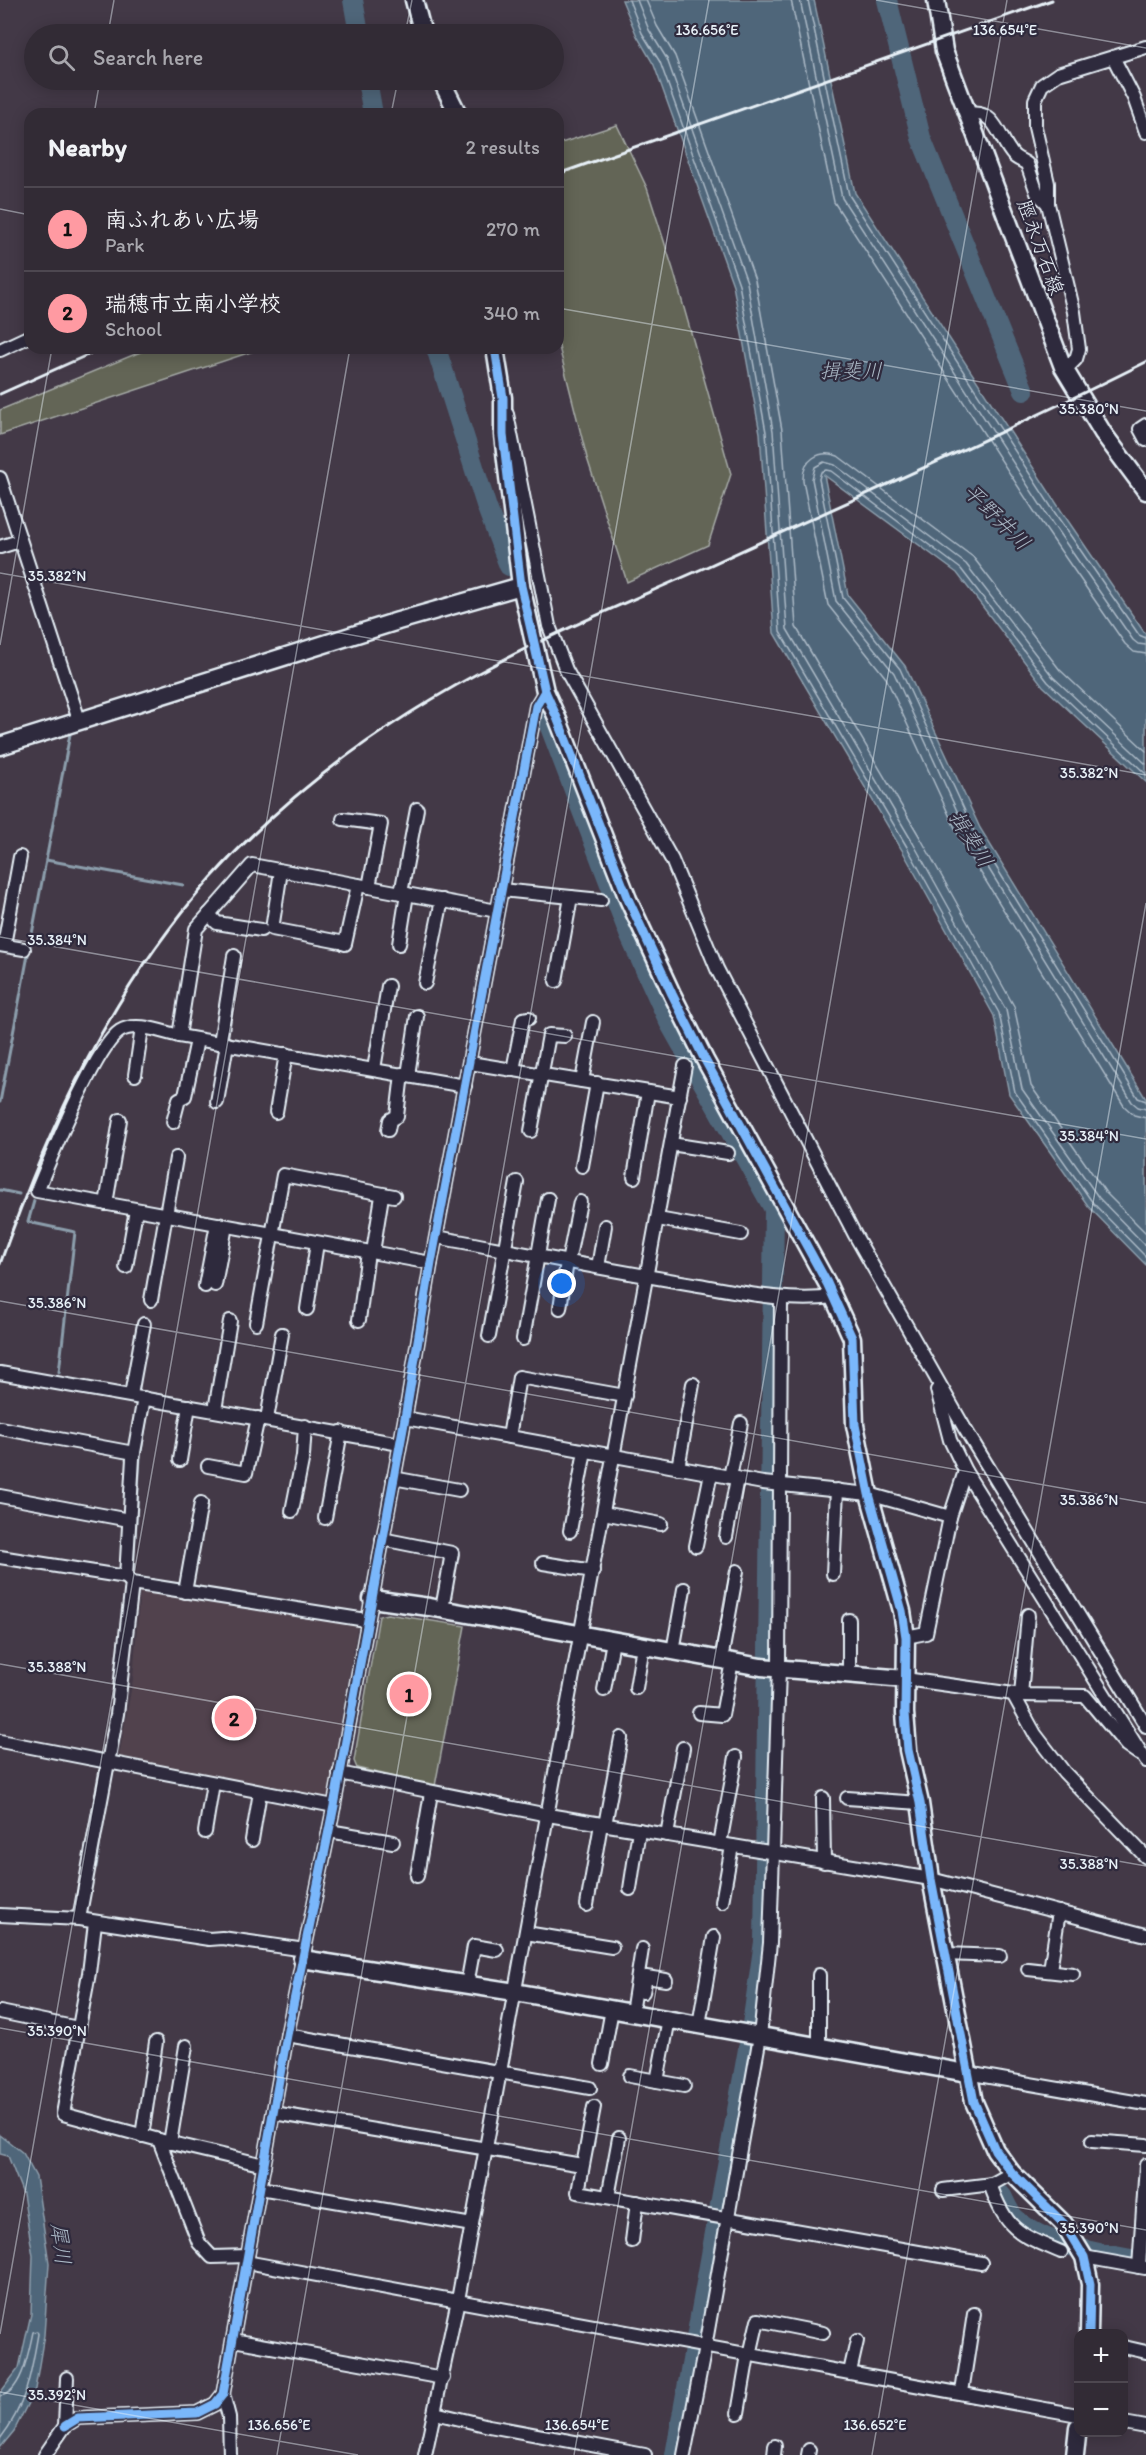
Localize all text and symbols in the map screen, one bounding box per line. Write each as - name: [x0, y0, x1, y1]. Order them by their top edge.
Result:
- text: 136.656°E: [675, 21, 739, 39]
- text: 136.654°E: [973, 21, 1037, 39]
- search box: [24, 24, 564, 90]
- icon: search: [45, 41, 78, 74]
- text: Search here: [93, 44, 203, 71]
- text: Nearby: [48, 131, 127, 163]
- text: 2 results: [466, 135, 540, 159]
- street label: 脛永万石線: [1013, 196, 1069, 298]
- text: 南ふれあい広場: [105, 206, 259, 233]
- text: 1: [63, 217, 72, 241]
- text: 270 m: [486, 217, 540, 241]
- text: Park: [105, 233, 144, 257]
- text: 瑞穂市立南小学校: [105, 290, 281, 317]
- text: 2: [62, 301, 73, 325]
- text: 340 m: [483, 301, 540, 325]
- text: School: [105, 317, 162, 341]
- water label: 揖斐川: [820, 358, 883, 383]
- text: 35.380°N: [1059, 400, 1119, 418]
- water label: 平野井川: [959, 478, 1036, 555]
- text: 35.382°N: [28, 567, 86, 585]
- text: 35.382°N: [1060, 764, 1118, 782]
- water label: 揖斐川: [944, 805, 999, 872]
- text: 35.384°N: [27, 931, 87, 949]
- text: 35.384°N: [1059, 1127, 1119, 1145]
- your location: [547, 1269, 576, 1298]
- text: 35.386°N: [28, 1294, 86, 1312]
- text: 35.386°N: [1060, 1491, 1118, 1509]
- text: 35.388°N: [28, 1658, 86, 1676]
- pin: 1: [390, 1672, 428, 1716]
- pin: 2: [214, 1696, 254, 1740]
- text: 35.388°N: [1060, 1855, 1118, 1873]
- text: 35.390°N: [27, 2022, 87, 2040]
- text: 35.390°N: [1059, 2219, 1119, 2237]
- water label: 犀川: [47, 2222, 76, 2266]
- map controls: [1074, 2329, 1128, 2437]
- button: +: [1074, 2329, 1128, 2383]
- button: −: [1074, 2383, 1128, 2437]
- text: 35.392°N: [28, 2386, 86, 2404]
- text: 136.656°E: [247, 2416, 311, 2434]
- text: 136.654°E: [545, 2416, 609, 2434]
- text: 136.652°E: [843, 2416, 907, 2434]

